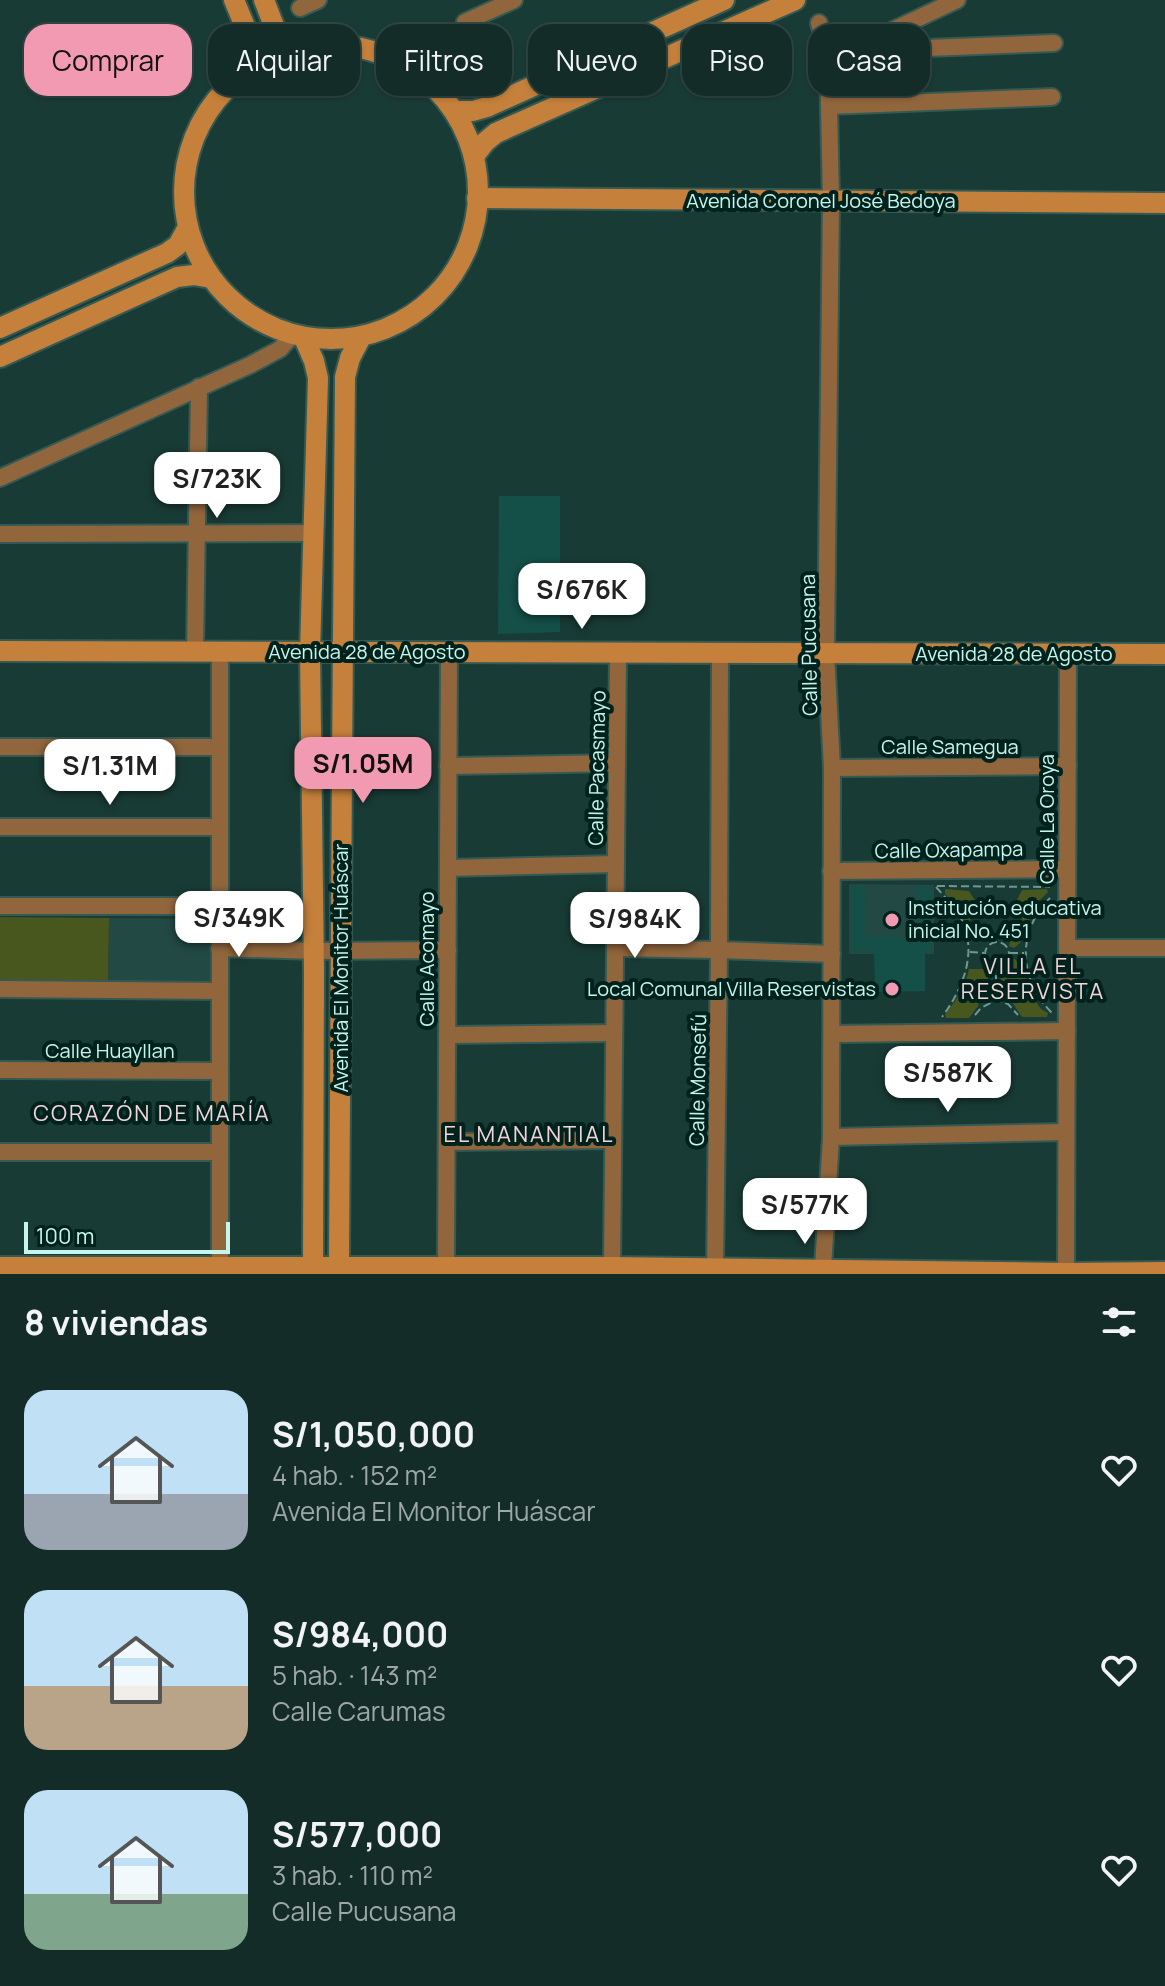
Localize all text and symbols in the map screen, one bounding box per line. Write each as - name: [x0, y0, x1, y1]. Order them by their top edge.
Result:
- chip: Comprar: [24, 24, 192, 96]
- chip: Alquilar: [208, 24, 360, 96]
- chip: Filtros: [376, 24, 512, 96]
- chip: Nuevo: [528, 24, 666, 96]
- chip: Piso: [682, 24, 792, 96]
- chip: Casa: [808, 24, 930, 96]
- street label: Avenida Coronel José Bedoya: [686, 187, 956, 214]
- pin: S/723K: [152, 452, 282, 520]
- text: S/723K: [172, 460, 262, 496]
- pin: S/676K: [517, 563, 647, 631]
- text: S/676K: [536, 571, 628, 607]
- street label: Calle Pucusana: [794, 574, 823, 716]
- street label: Avenida 28 de Agosto: [268, 638, 466, 665]
- street label: Avenida 28 de Agosto: [915, 640, 1113, 667]
- street label: Calle Pacasmayo: [582, 690, 611, 846]
- street label: Calle Samegua: [881, 733, 1019, 760]
- pin: S/1.05M: [289, 737, 437, 805]
- pin: S/1.31M: [36, 739, 184, 807]
- text: S/1.05M: [312, 745, 414, 781]
- text: S/1.31M: [62, 747, 158, 783]
- street label: Calle La Oroya: [1033, 754, 1060, 884]
- street label: Calle Oxapampa: [874, 835, 1024, 864]
- street label: Avenida El Monitor Huáscar: [327, 844, 354, 1092]
- pin: S/349K: [174, 891, 304, 959]
- street label: Calle Acomayo: [413, 891, 440, 1027]
- pin: S/984K: [570, 892, 700, 960]
- place label: Institución educativa inicial No. 451: [908, 894, 1102, 944]
- text: S/349K: [193, 899, 285, 935]
- text: S/984K: [588, 900, 682, 936]
- marker: Institución educativa inicial No. 451: [883, 911, 901, 929]
- district label: VILLA EL RESERVISTA: [961, 951, 1105, 1006]
- place label: Local Comunal Villa Reservistas: [587, 975, 876, 1002]
- marker: Local Comunal Villa Reservistas: [883, 980, 901, 998]
- street label: Calle Monsefú: [683, 1014, 712, 1146]
- street label: Calle Huayllan: [45, 1037, 175, 1064]
- pin: S/587K: [883, 1046, 1013, 1114]
- text: S/587K: [903, 1054, 993, 1090]
- district label: CORAZÓN DE MARÍA: [33, 1098, 271, 1128]
- district label: EL MANANTIAL: [444, 1119, 614, 1149]
- pin: S/577K: [740, 1178, 870, 1246]
- text: S/577K: [761, 1186, 849, 1222]
- scale bar: [24, 1218, 230, 1254]
- text: 100 m: [36, 1221, 94, 1251]
- text: 8 viviendas: [24, 1299, 208, 1345]
- icon: filters: [1097, 1300, 1141, 1344]
- text: S/1,050,000: [272, 1411, 475, 1457]
- icon: home: [88, 1422, 184, 1518]
- icon: heart: [1097, 1448, 1141, 1492]
- text: 4 hab. · 152 m²: [272, 1457, 437, 1493]
- text: Avenida El Monitor Huáscar: [272, 1493, 596, 1529]
- text: S/984,000: [272, 1611, 448, 1657]
- icon: home: [88, 1622, 184, 1718]
- icon: heart: [1097, 1648, 1141, 1692]
- text: 5 hab. · 143 m²: [272, 1657, 437, 1693]
- text: Calle Carumas: [272, 1693, 446, 1729]
- text: S/577,000: [272, 1811, 442, 1857]
- icon: home: [88, 1822, 184, 1918]
- icon: heart: [1097, 1848, 1141, 1892]
- text: 3 hab. · 110 m²: [272, 1857, 433, 1893]
- text: Calle Pucusana: [272, 1893, 457, 1929]

